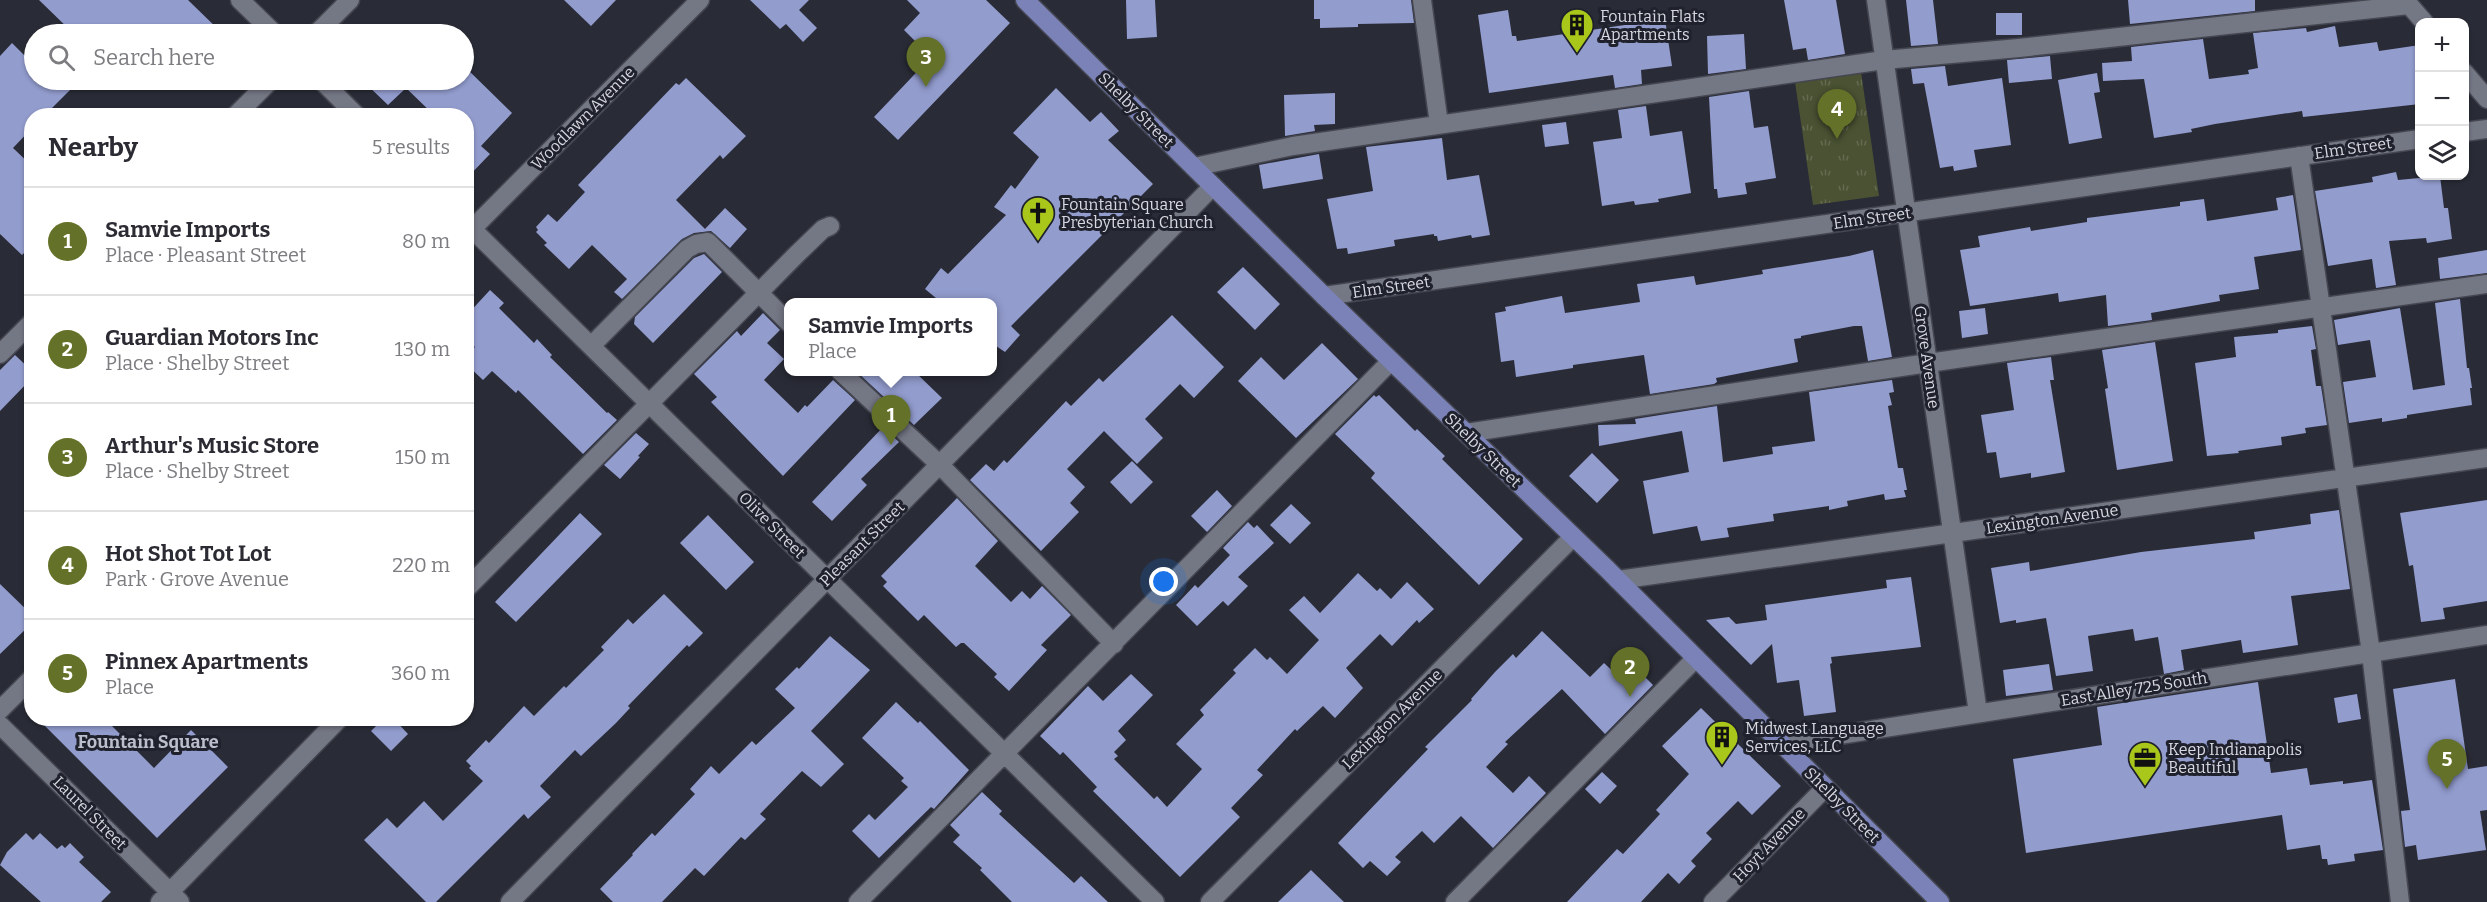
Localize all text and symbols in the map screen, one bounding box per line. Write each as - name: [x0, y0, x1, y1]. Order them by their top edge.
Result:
- building icon: Fountain Flats Apartments: [1559, 7, 1595, 54]
- place label: Fountain Flats Apartments: [1600, 7, 1705, 44]
- map controls: [2415, 18, 2469, 180]
- button: +: [2415, 18, 2469, 72]
- search box: [24, 24, 474, 90]
- pin: 3: [906, 38, 946, 87]
- icon: search: [45, 41, 78, 74]
- text: Search here: [93, 44, 215, 71]
- street label: Woodlawn Avenue: [527, 62, 639, 174]
- street label: Shelby Street: [1094, 68, 1178, 152]
- button: −: [2415, 72, 2469, 126]
- pin: 4: [1818, 90, 1856, 139]
- button: layers: [2415, 126, 2469, 180]
- text: Nearby: [48, 132, 138, 163]
- street label: Elm Street: [2313, 133, 2393, 163]
- text: 5 results: [372, 135, 450, 159]
- church icon: Fountain Square Presbyterian Church: [1020, 195, 1056, 242]
- place label: Fountain Square Presbyterian Church: [1061, 195, 1213, 232]
- street label: Elm Street: [1832, 203, 1912, 233]
- text: Samvie Imports: [105, 216, 270, 243]
- text: 1: [63, 229, 72, 253]
- text: 80 m: [402, 229, 450, 253]
- text: Place · Pleasant Street: [105, 243, 306, 267]
- street label: Elm Street: [1351, 272, 1431, 302]
- popup: [784, 298, 997, 376]
- street label: Grove Avenue: [1910, 304, 1944, 410]
- text: Samvie Imports: [808, 312, 973, 339]
- text: Guardian Motors Inc: [105, 324, 319, 351]
- text: 2: [62, 337, 73, 361]
- text: 130 m: [395, 337, 450, 361]
- text: Place: [808, 339, 857, 363]
- text: Place · Shelby Street: [105, 351, 290, 375]
- pin: 1: [872, 396, 910, 445]
- street label: Shelby Street: [1441, 409, 1525, 491]
- text: Arthur's Music Store: [105, 432, 319, 459]
- text: 3: [62, 445, 73, 469]
- text: 150 m: [395, 445, 450, 469]
- text: Place · Shelby Street: [105, 459, 290, 483]
- street label: Olive Street: [735, 488, 809, 562]
- street label: Pleasant Street: [816, 497, 909, 590]
- street label: Lexington Avenue: [1985, 500, 2119, 538]
- text: Hot Shot Tot Lot: [105, 540, 271, 567]
- text: 4: [61, 553, 74, 577]
- text: 220 m: [392, 553, 450, 577]
- text: Park · Grove Avenue: [105, 567, 289, 591]
- your location: [1149, 567, 1178, 596]
- text: Pinnex Apartments: [105, 648, 308, 675]
- pin: 2: [1610, 648, 1650, 697]
- text: 5: [62, 661, 73, 685]
- text: 360 m: [391, 661, 450, 685]
- street label: Lexington Avenue: [1338, 665, 1446, 773]
- street label: East Alley 725 South: [2059, 668, 2209, 710]
- text: Place: [105, 675, 154, 699]
- building icon: Midwest Language Services, LLC: [1704, 719, 1740, 766]
- place label: Midwest Language Services, LLC: [1745, 719, 1884, 756]
- district label: Fountain Square: [77, 731, 219, 753]
- office icon: Keep Indianapolis Beautiful: [2127, 740, 2163, 787]
- place label: Keep Indianapolis Beautiful: [2168, 740, 2302, 777]
- pin: 5: [2428, 740, 2466, 789]
- street label: Shelby Street: [1800, 763, 1884, 847]
- street label: Laurel Street: [49, 772, 131, 854]
- street label: Hoyt Avenue: [1729, 804, 1809, 886]

